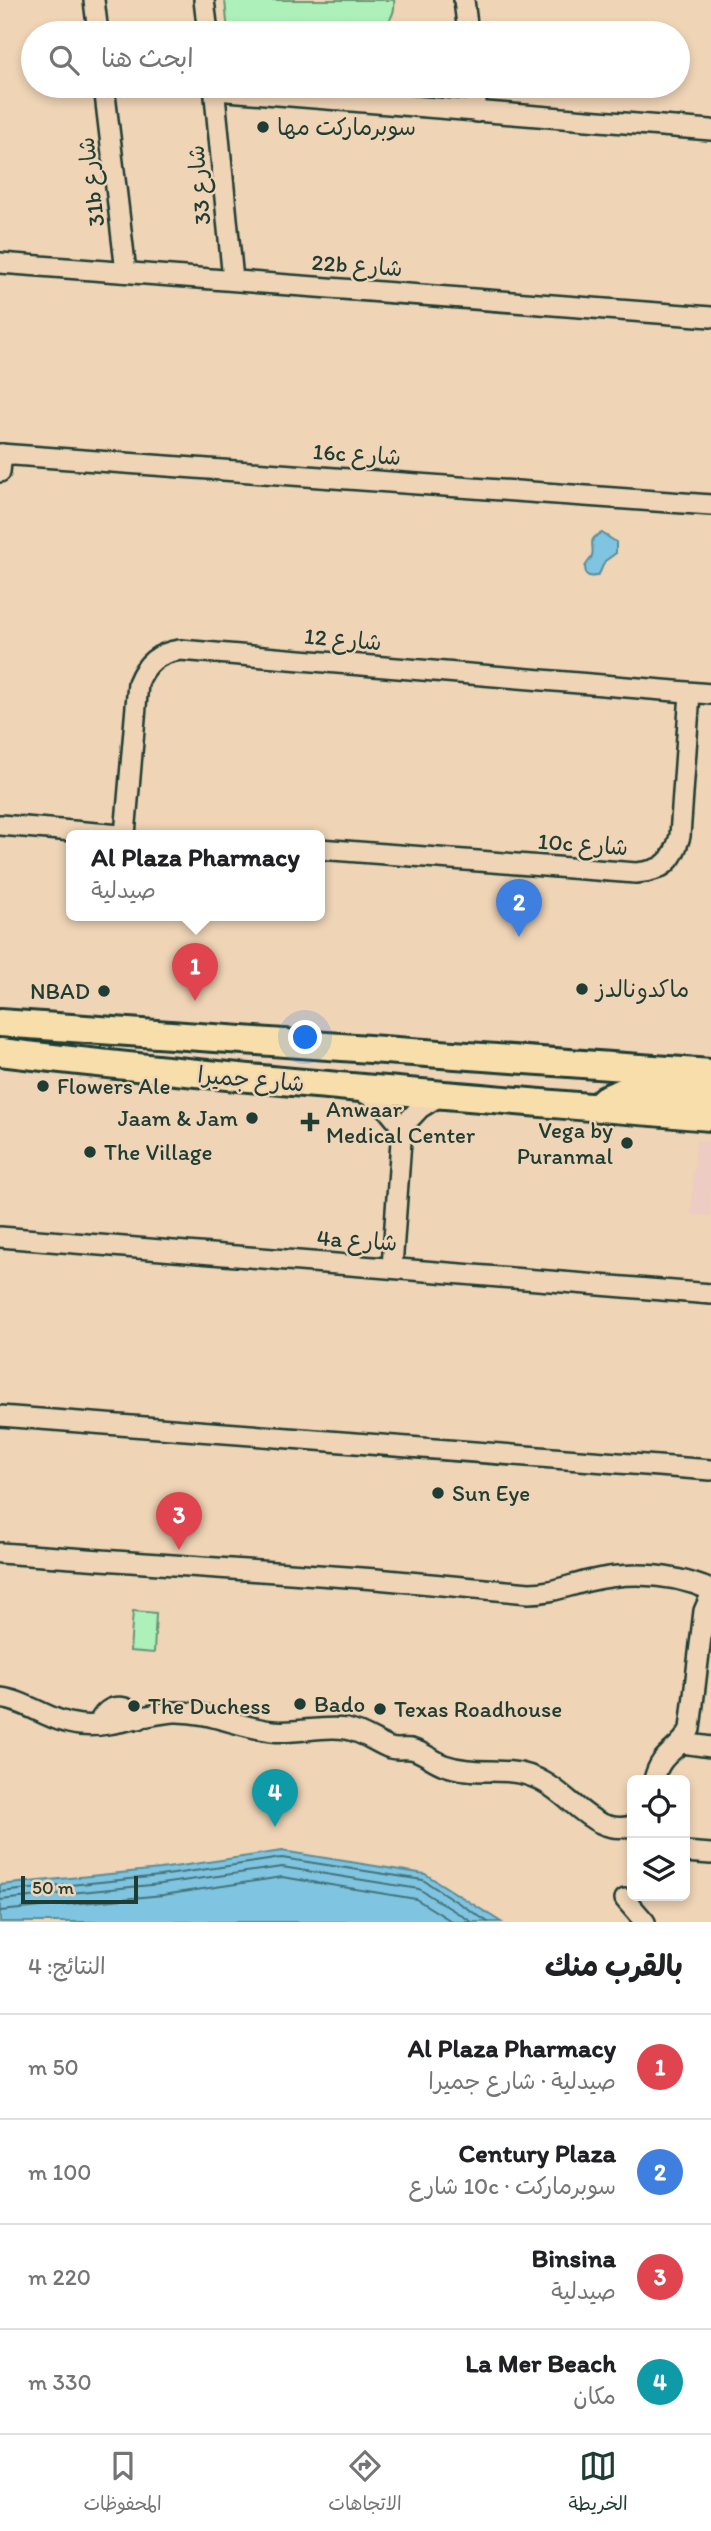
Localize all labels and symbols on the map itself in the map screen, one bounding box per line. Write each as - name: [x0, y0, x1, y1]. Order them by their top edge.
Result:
- place label: سوبرماركت مها: [277, 113, 416, 141]
- marker: سوبرماركت مها: [255, 119, 271, 135]
- street label: 31b شارع: [72, 135, 112, 228]
- street label: شارع 33: [182, 144, 218, 226]
- street label: 22b شارع: [310, 248, 403, 284]
- street label: 16c شارع: [312, 437, 402, 473]
- street label: شارع 12: [303, 622, 383, 658]
- street label: 10c شارع: [537, 827, 629, 863]
- pin: 2: [496, 879, 542, 937]
- pin: 1: [172, 943, 218, 1001]
- place label: ماكدونالدز: [594, 975, 689, 1004]
- place label: NBAD: [30, 977, 90, 1005]
- marker: ماكدونالدز: [574, 981, 590, 997]
- marker: NBAD: [96, 983, 112, 999]
- your location: [288, 1020, 322, 1054]
- street label: شارع جميرا: [196, 1060, 306, 1100]
- place label: Flowers Ale: [57, 1072, 171, 1100]
- marker: Flowers Ale: [35, 1078, 51, 1094]
- place label: Anwaar Medical Center: [326, 1095, 475, 1149]
- place label: Jaam & Jam: [118, 1104, 238, 1132]
- marker: Jaam & Jam: [244, 1110, 260, 1126]
- marker: Anwaar Medical Center: [300, 1112, 320, 1132]
- place label: Vega by Puranmal: [517, 1116, 613, 1170]
- marker: Vega by Puranmal: [619, 1135, 635, 1151]
- place label: The Village: [104, 1138, 213, 1166]
- marker: The Village: [82, 1144, 98, 1160]
- street label: 4a شارع: [316, 1223, 398, 1259]
- place label: Sun Eye: [452, 1479, 530, 1507]
- marker: Sun Eye: [430, 1485, 446, 1501]
- pin: 3: [156, 1492, 202, 1550]
- place label: Bado: [314, 1690, 365, 1718]
- place label: The Duchess: [148, 1692, 271, 1720]
- place label: Texas Roadhouse: [394, 1695, 562, 1723]
- marker: Bado: [292, 1696, 308, 1712]
- marker: The Duchess: [126, 1698, 142, 1714]
- marker: Texas Roadhouse: [372, 1701, 388, 1717]
- pin: 4: [252, 1769, 298, 1827]
- scale bar: [21, 1873, 138, 1905]

